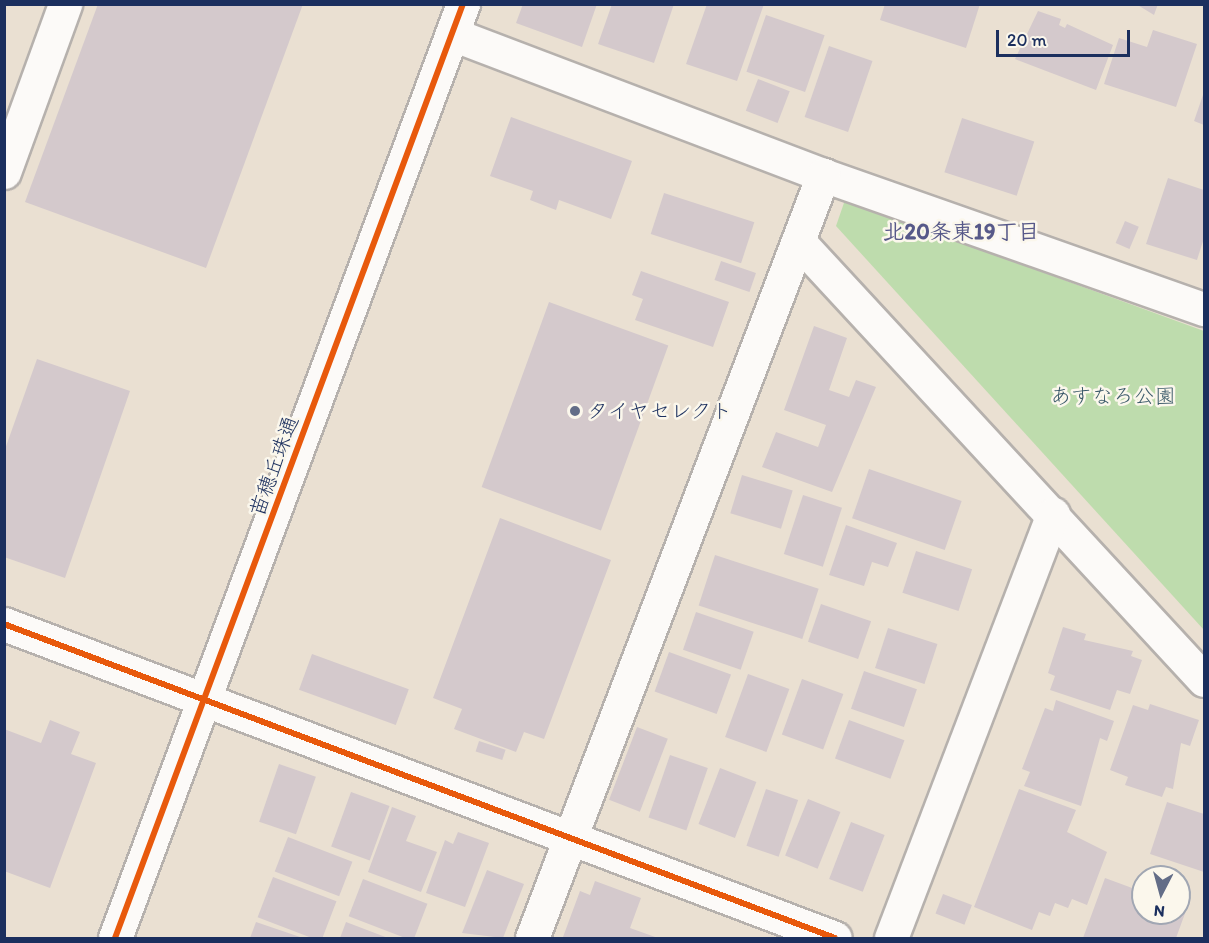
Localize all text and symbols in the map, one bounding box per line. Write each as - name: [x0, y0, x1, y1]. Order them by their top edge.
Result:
- scale bar: [999, 18, 1132, 56]
- text: 20 m: [1007, 29, 1047, 51]
- district label: 北20条東19丁目: [883, 219, 1039, 245]
- park label: あすなろ公園: [1050, 383, 1176, 409]
- place label: タイヤセレクト: [587, 398, 734, 424]
- marker: タイヤセレクト: [568, 404, 582, 418]
- street label: 苗穂丘珠通: [244, 412, 304, 520]
- north arrow: [1131, 865, 1191, 925]
- text: N: [1153, 901, 1166, 921]

